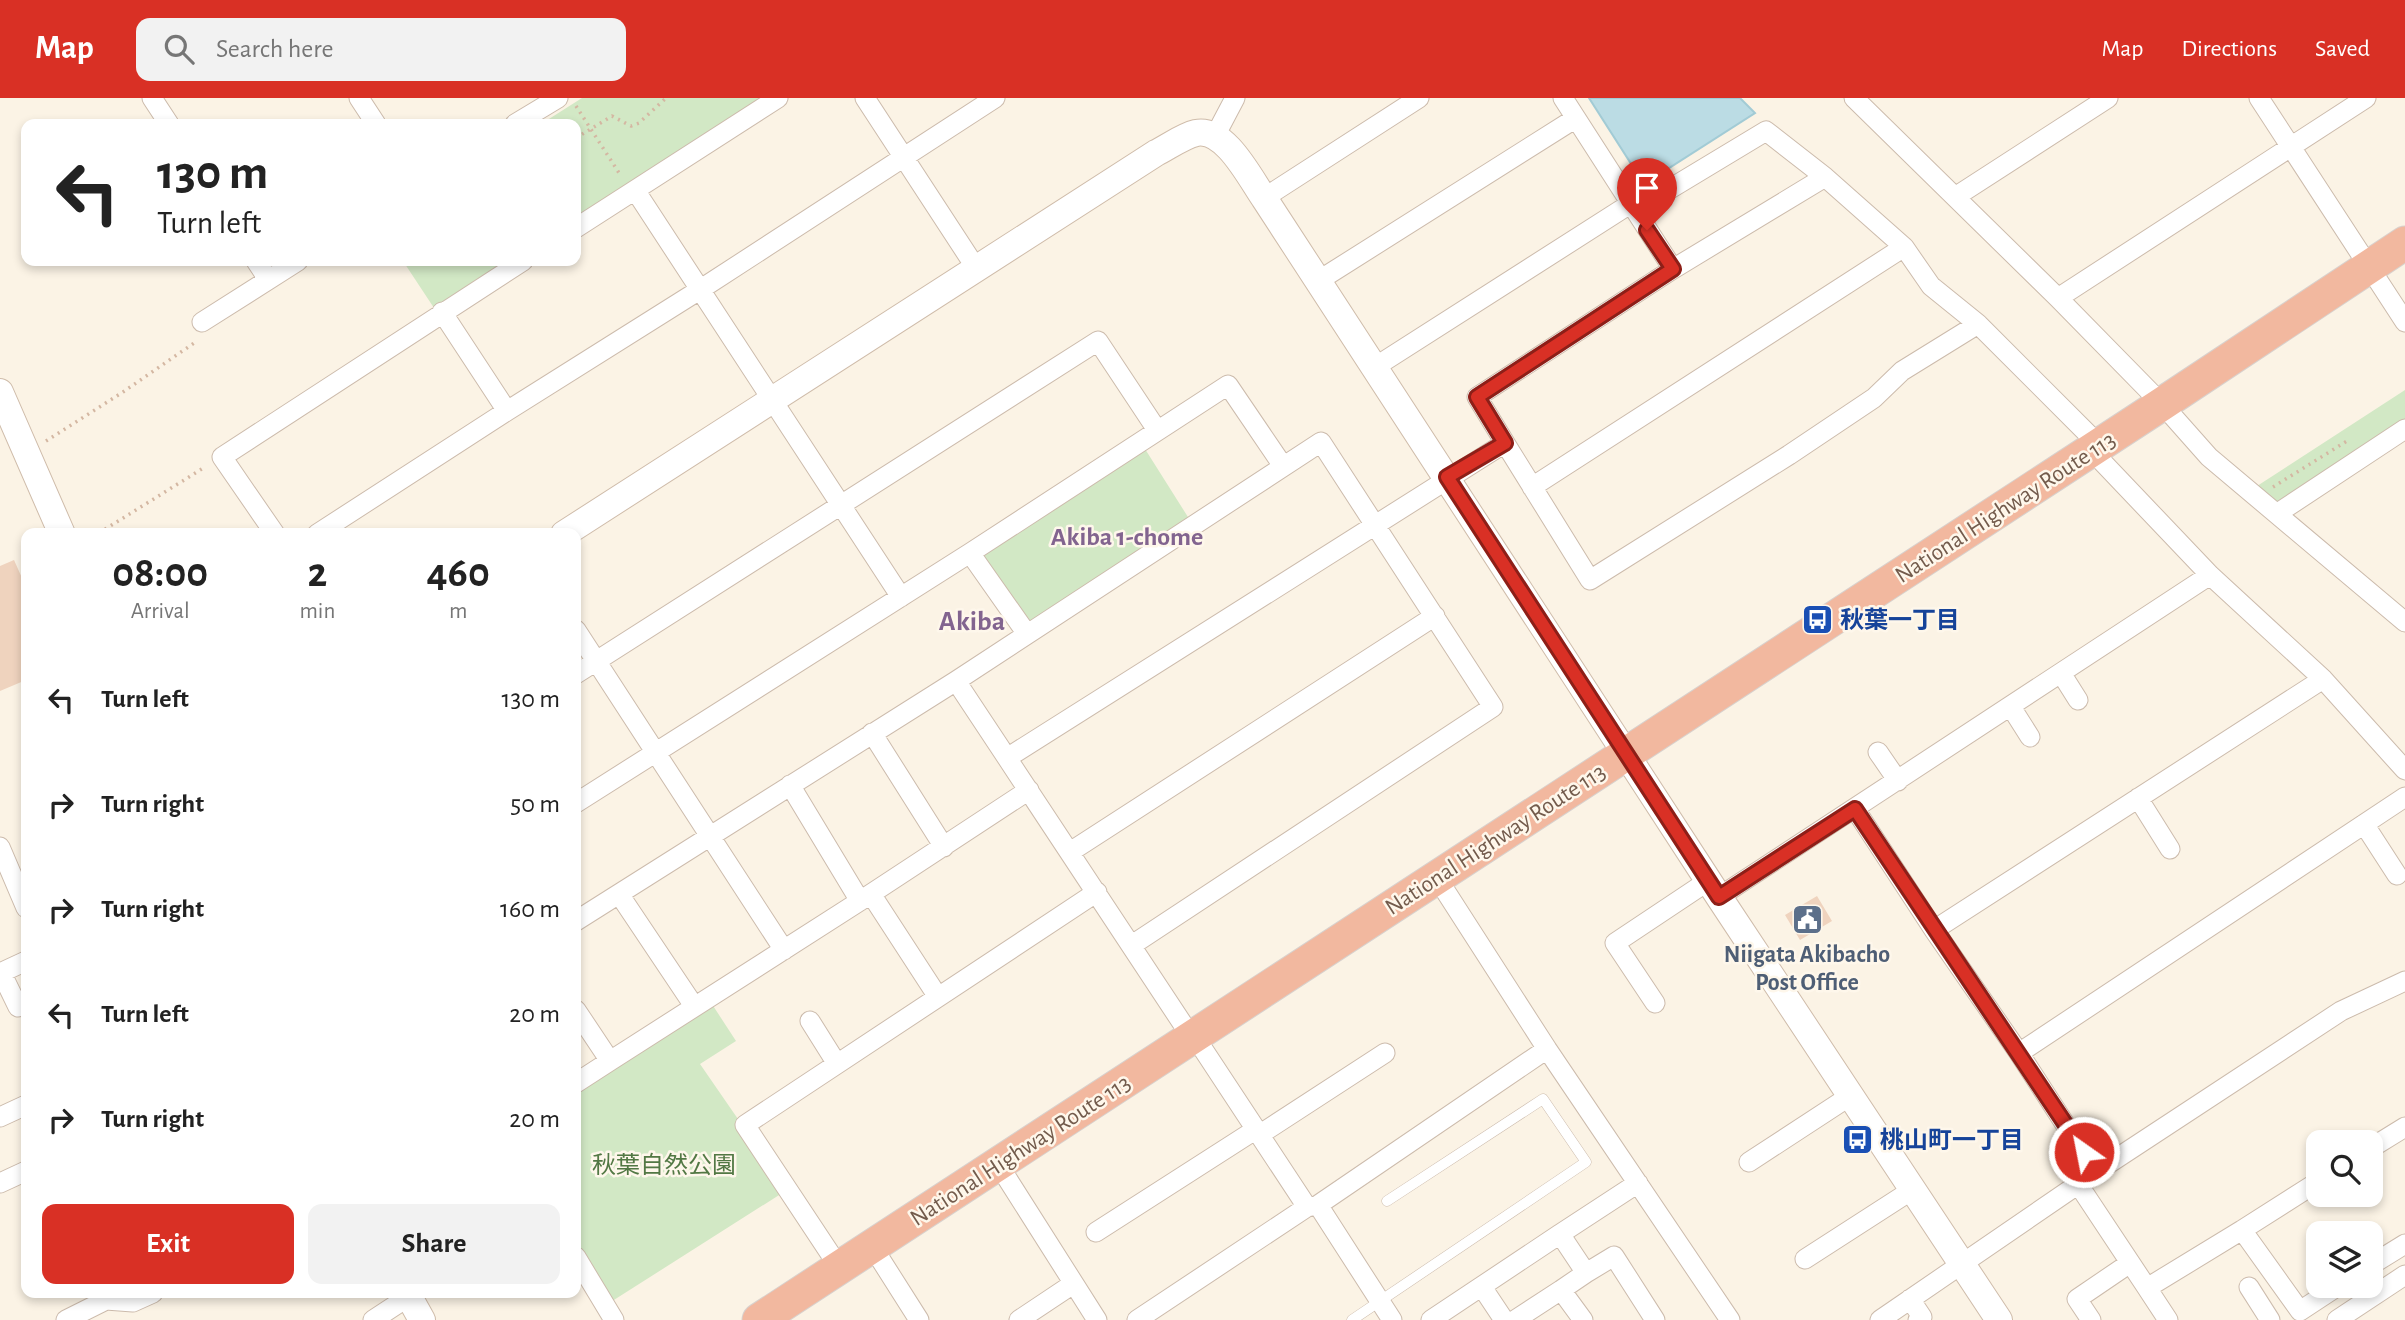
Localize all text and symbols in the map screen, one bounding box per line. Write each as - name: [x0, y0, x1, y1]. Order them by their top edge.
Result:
- search box: [136, 18, 626, 81]
- icon: search: [160, 30, 198, 68]
- text: Map: [35, 32, 94, 65]
- text: Search here: [216, 36, 334, 62]
- text: Map: [2101, 37, 2143, 61]
- text: Directions: [2181, 37, 2277, 61]
- text: Saved: [2315, 37, 2370, 61]
- icon: left: [42, 147, 133, 238]
- text: 130 m: [157, 149, 268, 198]
- pin: [1617, 158, 1677, 230]
- icon: arrive: [1628, 169, 1666, 207]
- text: Turn left: [157, 207, 261, 239]
- street label: National Highway Route 113: [1891, 428, 2120, 588]
- district label: Akiba 1-chome: [1051, 524, 1203, 550]
- text: 08:00: [112, 552, 208, 594]
- text: 2: [307, 552, 327, 594]
- text: 460: [426, 552, 490, 594]
- text: Arrival: [131, 600, 190, 623]
- text: min: [299, 600, 335, 623]
- text: m: [449, 600, 467, 623]
- bus stop icon: 秋葉一丁目: [1800, 603, 1834, 637]
- place label: 秋葉一丁目: [1840, 607, 1960, 633]
- district label: Akiba: [939, 608, 1005, 636]
- icon: left: [42, 681, 80, 719]
- text: Turn left: [101, 686, 189, 712]
- text: 130 m: [502, 686, 560, 712]
- street label: National Highway Route 113: [1381, 760, 1610, 920]
- icon: right: [42, 786, 80, 824]
- text: Turn right: [101, 791, 204, 817]
- text: 50 m: [510, 791, 560, 817]
- icon: right: [42, 891, 80, 929]
- text: Turn right: [101, 896, 204, 922]
- text: 160 m: [500, 896, 560, 922]
- public building icon: Niigata Akibacho Post Office: [1790, 903, 1824, 937]
- place label: Niigata Akibacho Post Office: [1724, 943, 1890, 995]
- icon: left: [42, 996, 80, 1034]
- text: Turn left: [101, 1001, 189, 1027]
- text: 20 m: [509, 1001, 560, 1027]
- street label: National Highway Route 113: [906, 1071, 1135, 1231]
- icon: right: [42, 1101, 80, 1139]
- text: Turn right: [101, 1106, 204, 1132]
- text: 20 m: [509, 1106, 560, 1132]
- position arrow: [2047, 1115, 2121, 1189]
- bus stop icon: 桃山町一丁目: [1840, 1123, 1874, 1157]
- place label: 桃山町一丁目: [1880, 1127, 2024, 1153]
- map controls: [2306, 1130, 2383, 1298]
- button: search: [2306, 1130, 2383, 1207]
- park label: 秋葉自然公園: [592, 1152, 736, 1178]
- button: Exit: [42, 1204, 294, 1284]
- button: Share: [308, 1204, 560, 1284]
- button: layers: [2306, 1221, 2383, 1298]

